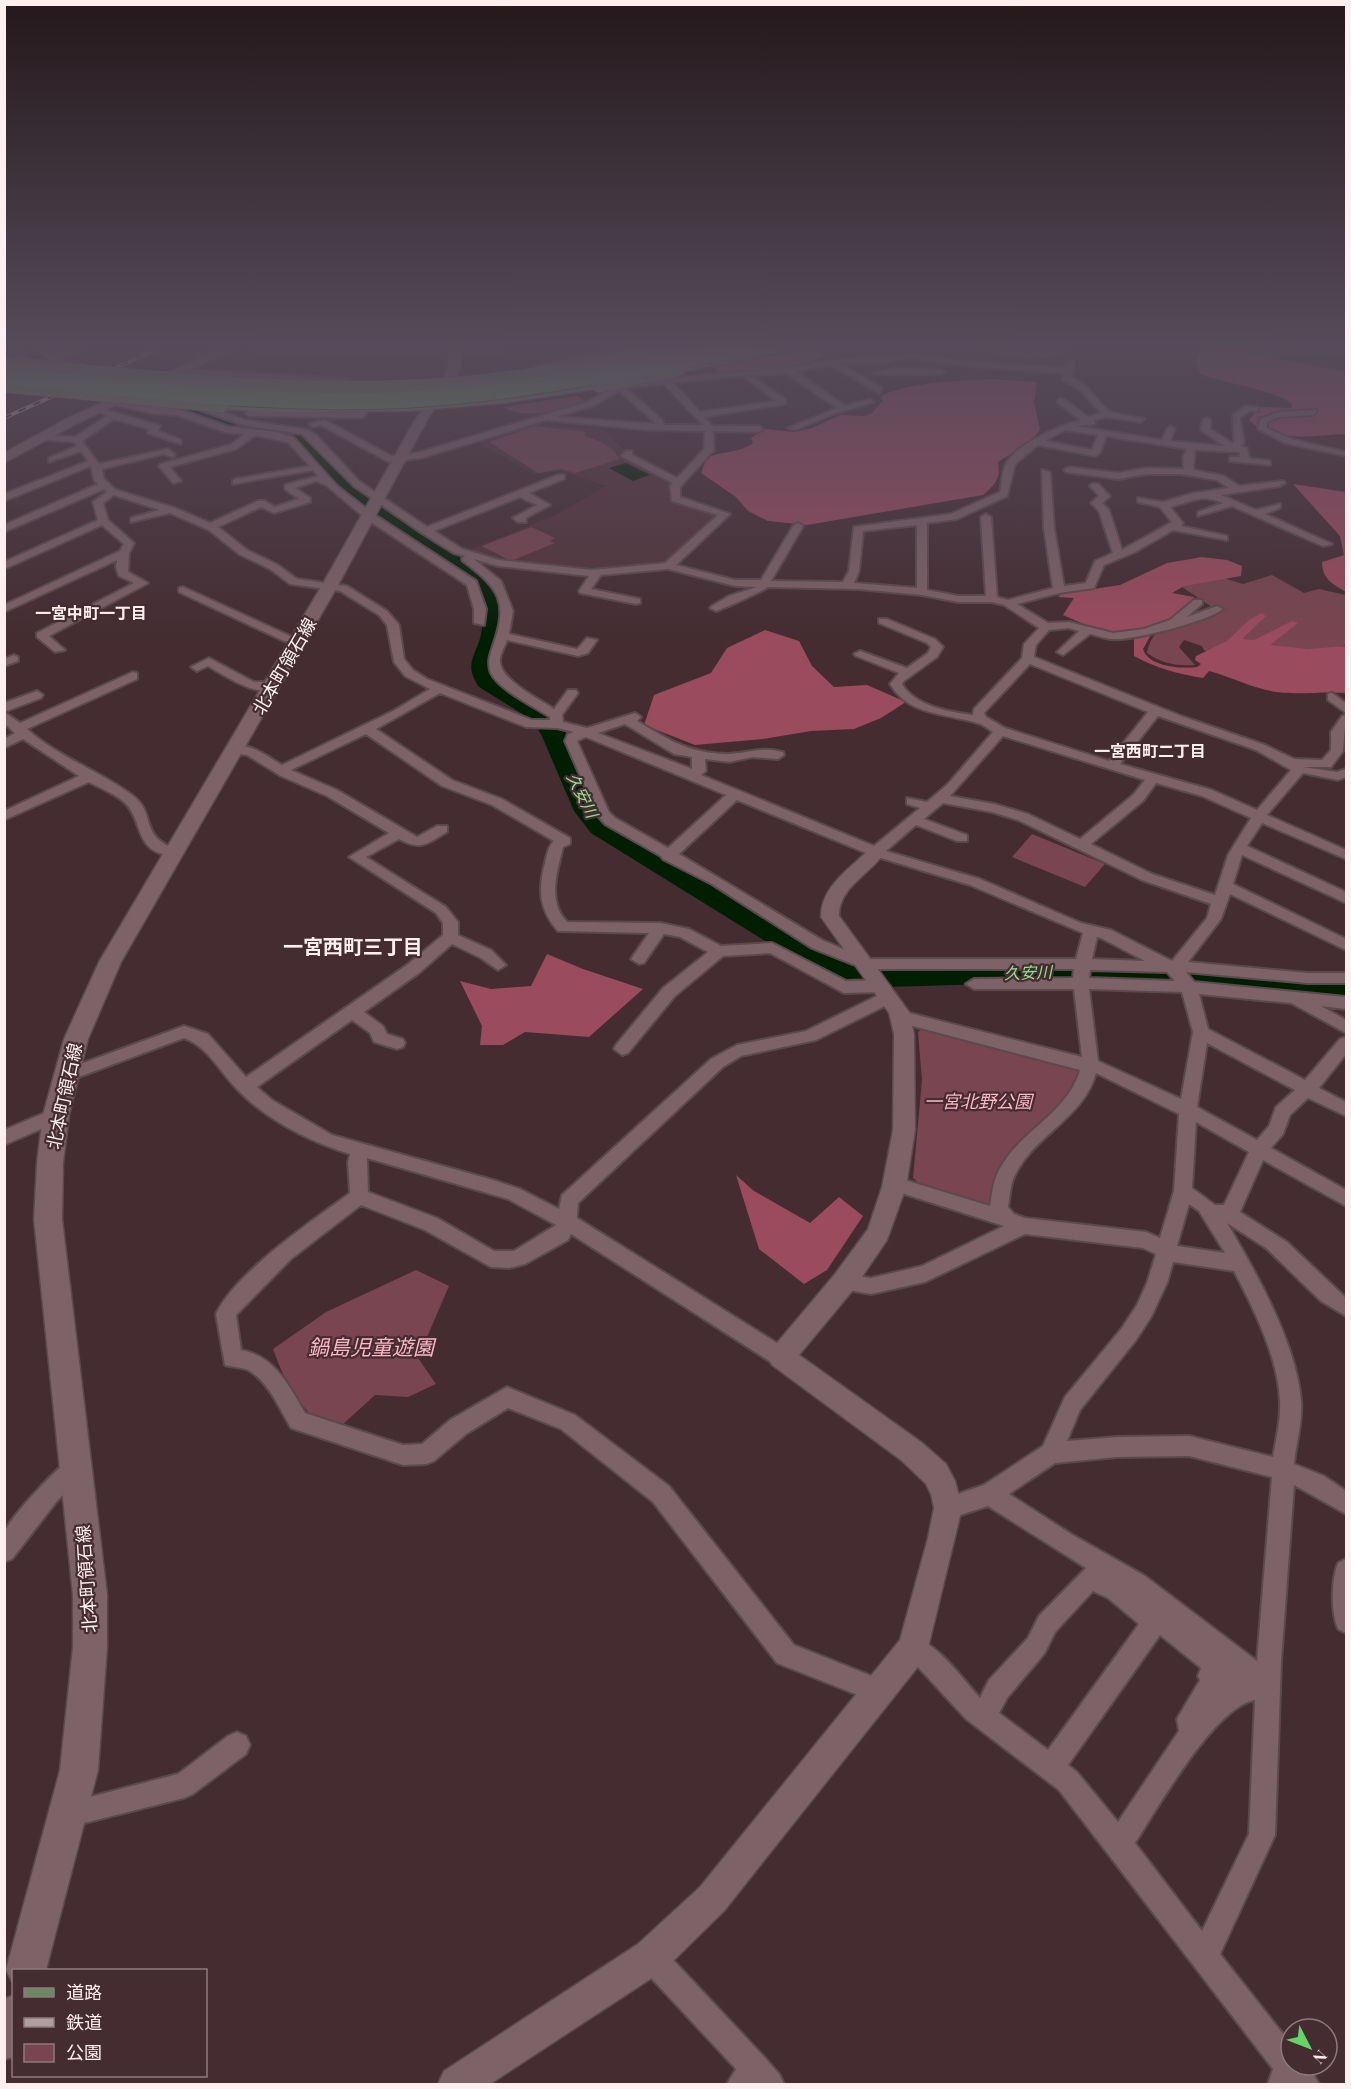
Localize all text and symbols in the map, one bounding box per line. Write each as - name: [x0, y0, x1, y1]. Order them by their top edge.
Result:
- district label: 一宮中町一丁目: [35, 602, 147, 623]
- street label: 北本町領石線: [247, 613, 321, 719]
- district label: 一宮西町二丁目: [1094, 740, 1206, 761]
- water label: 久安川: [563, 769, 604, 823]
- district label: 一宮西町三丁目: [283, 932, 423, 959]
- water label: 久安川: [1004, 961, 1054, 983]
- street label: 北本町領石線: [41, 1041, 87, 1151]
- park label: 一宮北野公園: [924, 1089, 1035, 1113]
- park label: 鍋島児童遊園: [308, 1332, 437, 1360]
- street label: 北本町領石線: [70, 1524, 102, 1634]
- legend: [12, 1969, 207, 2077]
- text: 道路: [66, 1980, 102, 2004]
- text: 鉄道: [66, 2010, 102, 2034]
- north arrow: [1279, 2017, 1339, 2077]
- text: 公園: [66, 2040, 102, 2064]
- text: N: [1309, 2046, 1332, 2069]

